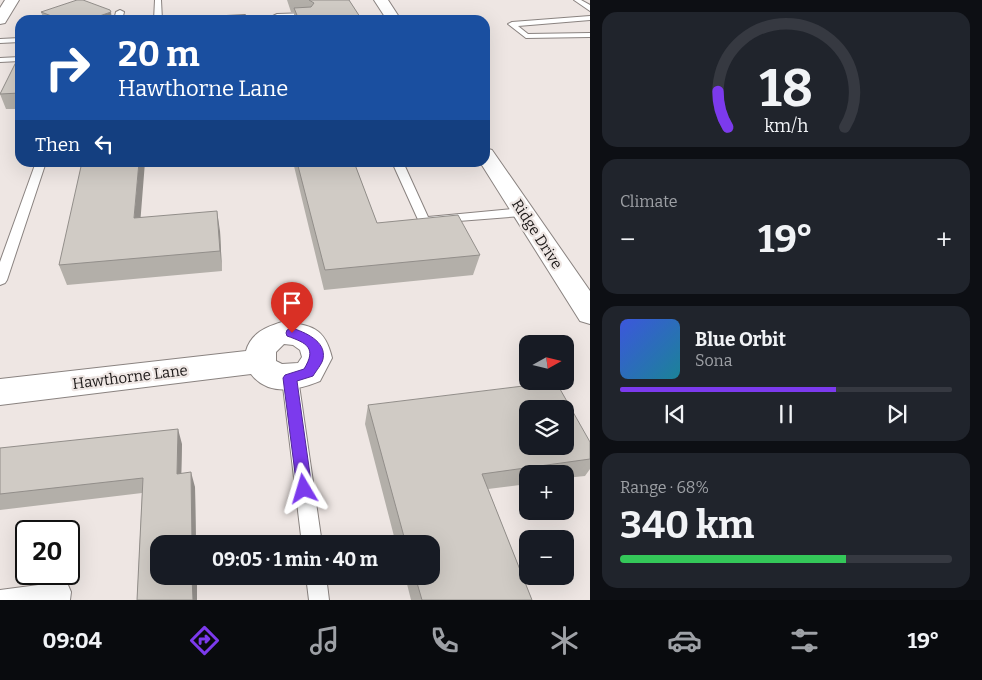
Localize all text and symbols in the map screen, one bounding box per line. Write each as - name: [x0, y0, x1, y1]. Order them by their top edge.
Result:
- text: 20 m: [118, 33, 200, 75]
- icon: right: [35, 35, 100, 100]
- text: 18: [759, 57, 813, 120]
- text: Hawthorne Lane: [118, 75, 288, 102]
- text: km/h: [764, 115, 808, 137]
- icon: left: [90, 130, 118, 158]
- text: Then: [35, 133, 80, 156]
- text: Climate: [620, 192, 678, 211]
- street label: Ridge Drive: [508, 196, 566, 272]
- text: 19°: [758, 216, 813, 262]
- text: −: [620, 223, 635, 256]
- text: +: [936, 223, 952, 256]
- pin: [271, 282, 313, 333]
- icon: arrive: [278, 289, 306, 317]
- text: Blue Orbit: [695, 328, 786, 351]
- north arrow: [519, 335, 574, 390]
- map controls: [519, 335, 574, 585]
- text: Sona: [695, 351, 732, 370]
- street label: Hawthorne Lane: [71, 361, 189, 393]
- button: layers: [519, 400, 574, 455]
- icon: previous: [661, 400, 689, 428]
- icon: pause: [772, 400, 800, 428]
- icon: next: [883, 400, 911, 428]
- position arrow: [277, 462, 329, 514]
- button: +: [519, 465, 574, 520]
- text: Range · 68%: [620, 478, 709, 497]
- text: 340 km: [620, 502, 754, 548]
- speed limit sign: 20: [15, 520, 80, 585]
- button: −: [519, 530, 574, 585]
- text: 09:05 · 1 min · 40 m: [212, 548, 378, 571]
- icon: directions: [187, 623, 222, 658]
- icon: music: [307, 623, 342, 658]
- icon: phone: [427, 623, 462, 658]
- icon: climate: [547, 623, 582, 658]
- icon: car: [667, 623, 702, 658]
- icon: filters: [787, 623, 822, 658]
- text: 09:04: [43, 627, 102, 654]
- text: 19°: [907, 627, 939, 654]

